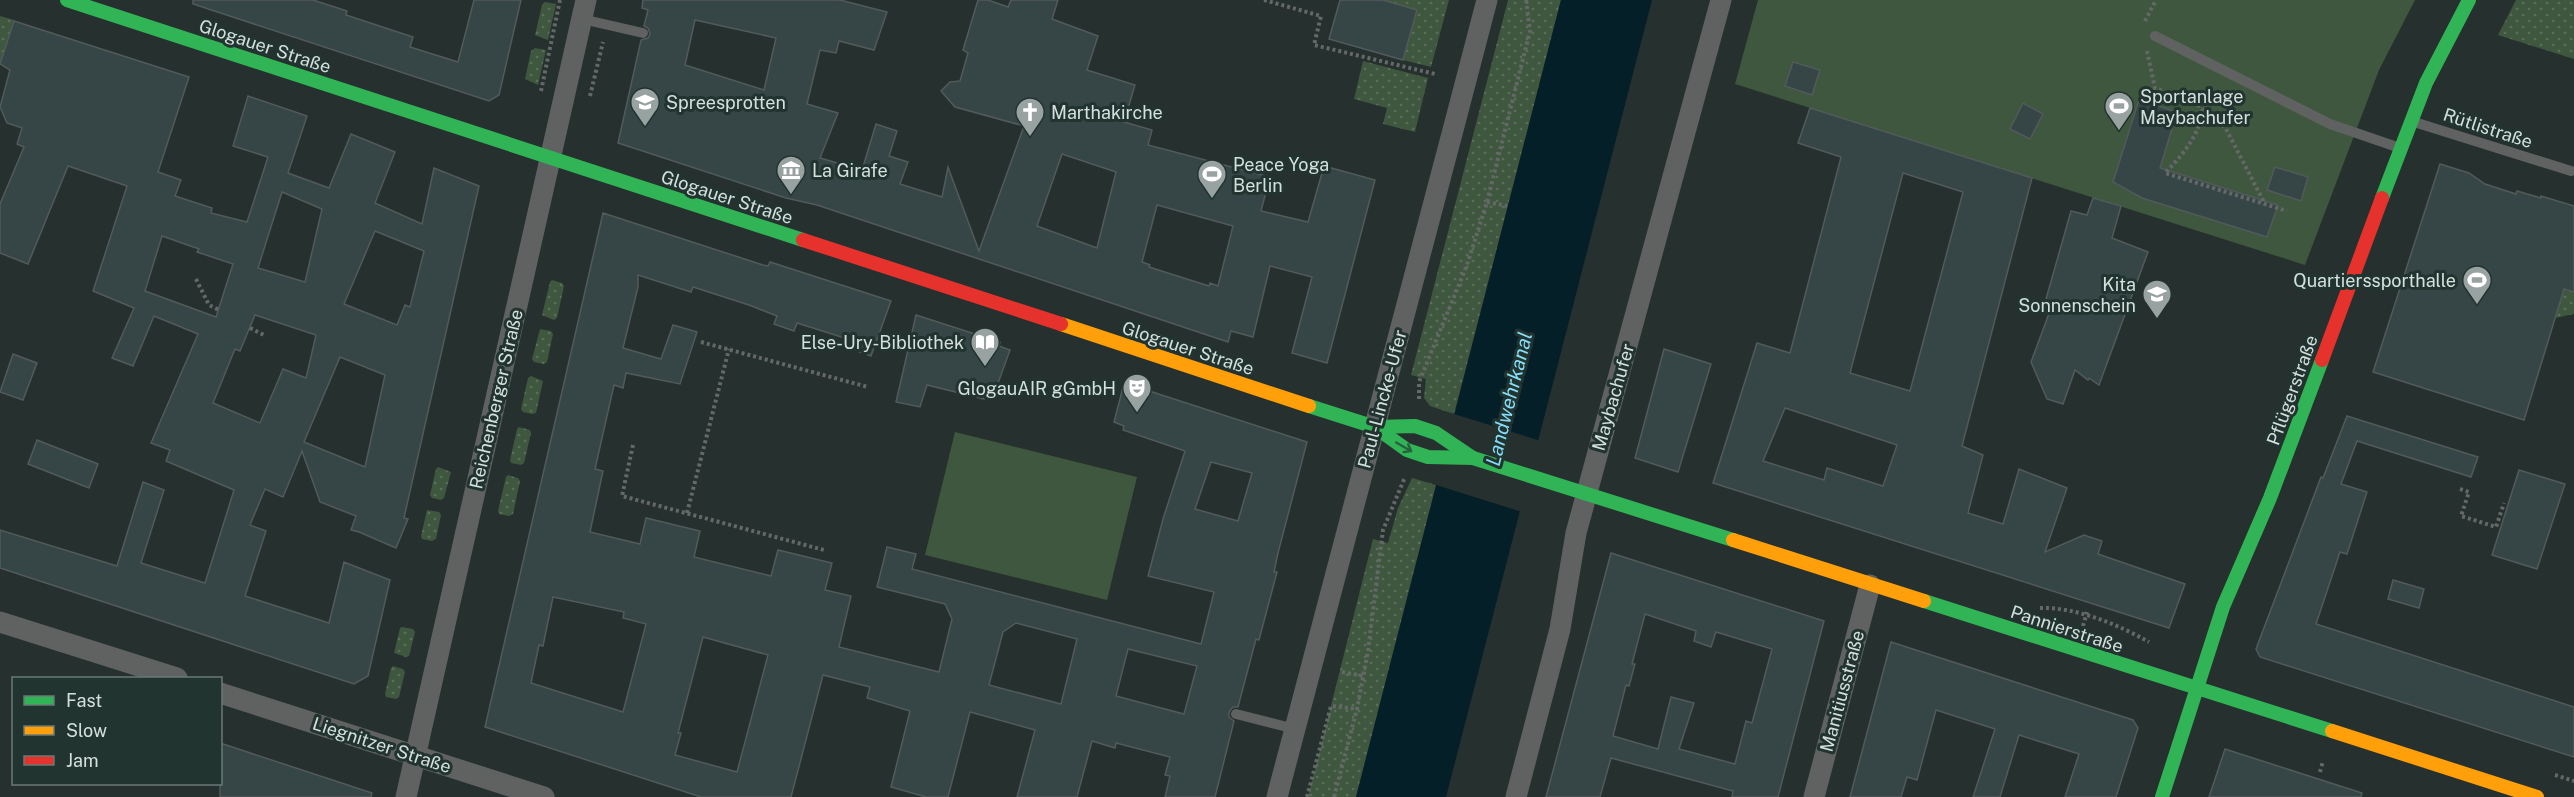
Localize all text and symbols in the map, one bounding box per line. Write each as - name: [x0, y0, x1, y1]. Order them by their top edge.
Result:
- street label: Glogauer Straße: [196, 15, 334, 77]
- school or university icon: Spreesprotten: [629, 86, 661, 128]
- place label: Sportanlage Maybachufer: [2140, 86, 2250, 128]
- sports icon: Sportanlage Maybachufer: [2103, 90, 2135, 132]
- place label: Spreesprotten: [666, 92, 786, 113]
- church icon: Marthakirche: [1014, 96, 1046, 138]
- place label: Marthakirche: [1051, 102, 1163, 123]
- street label: Rütlistraße: [2441, 104, 2535, 152]
- museum icon: La Girafe: [775, 154, 807, 196]
- place label: Peace Yoga Berlin: [1233, 154, 1329, 196]
- sports icon: Peace Yoga Berlin: [1196, 158, 1228, 200]
- place label: La Girafe: [812, 160, 888, 181]
- street label: Glogauer Straße: [658, 166, 796, 228]
- sports icon: Quartierssporthalle: [2461, 264, 2493, 306]
- place label: Quartierssporthalle: [2293, 270, 2456, 291]
- place label: Kita Sonnenschein: [2018, 274, 2136, 316]
- school or university icon: Kita Sonnenschein: [2141, 278, 2173, 320]
- street label: Reichenberger Straße: [465, 307, 527, 491]
- street label: Glogauer Straße: [1119, 317, 1257, 379]
- library icon: Else-Ury-Bibliothek: [969, 326, 1001, 368]
- street label: Paul-Lincke-Ufer: [1353, 327, 1411, 471]
- water label: Landwehrkanal: [1481, 329, 1537, 469]
- place label: Else-Ury-Bibliothek: [801, 332, 964, 353]
- street label: Pflügerstraße: [2262, 332, 2322, 448]
- street label: Maybachufer: [1588, 341, 1638, 453]
- theatre icon: GlogauAIR gGmbH: [1121, 372, 1153, 414]
- place label: GlogauAIR gGmbH: [958, 378, 1116, 399]
- one-way arrow: [1395, 441, 1412, 453]
- street label: Pannierstraße: [2008, 601, 2126, 657]
- street label: Manitiusstraße: [1816, 628, 1868, 754]
- legend: [12, 677, 222, 785]
- text: Fast: [66, 690, 102, 711]
- street label: Liegnitzer Straße: [310, 713, 454, 777]
- text: Slow: [66, 720, 107, 741]
- text: Jam: [66, 750, 99, 771]

